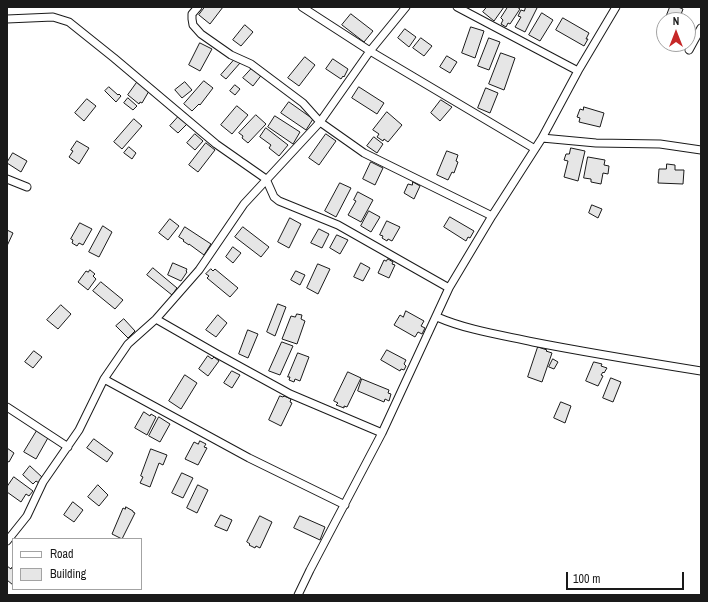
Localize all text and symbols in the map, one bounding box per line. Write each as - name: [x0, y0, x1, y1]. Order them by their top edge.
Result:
- north arrow: [656, 12, 696, 52]
- text: N: [673, 14, 679, 28]
- legend: [12, 538, 142, 590]
- text: Road: [50, 546, 74, 562]
- scale bar: [568, 564, 686, 590]
- text: Building: [50, 566, 86, 582]
- text: 100 m: [573, 571, 600, 587]

